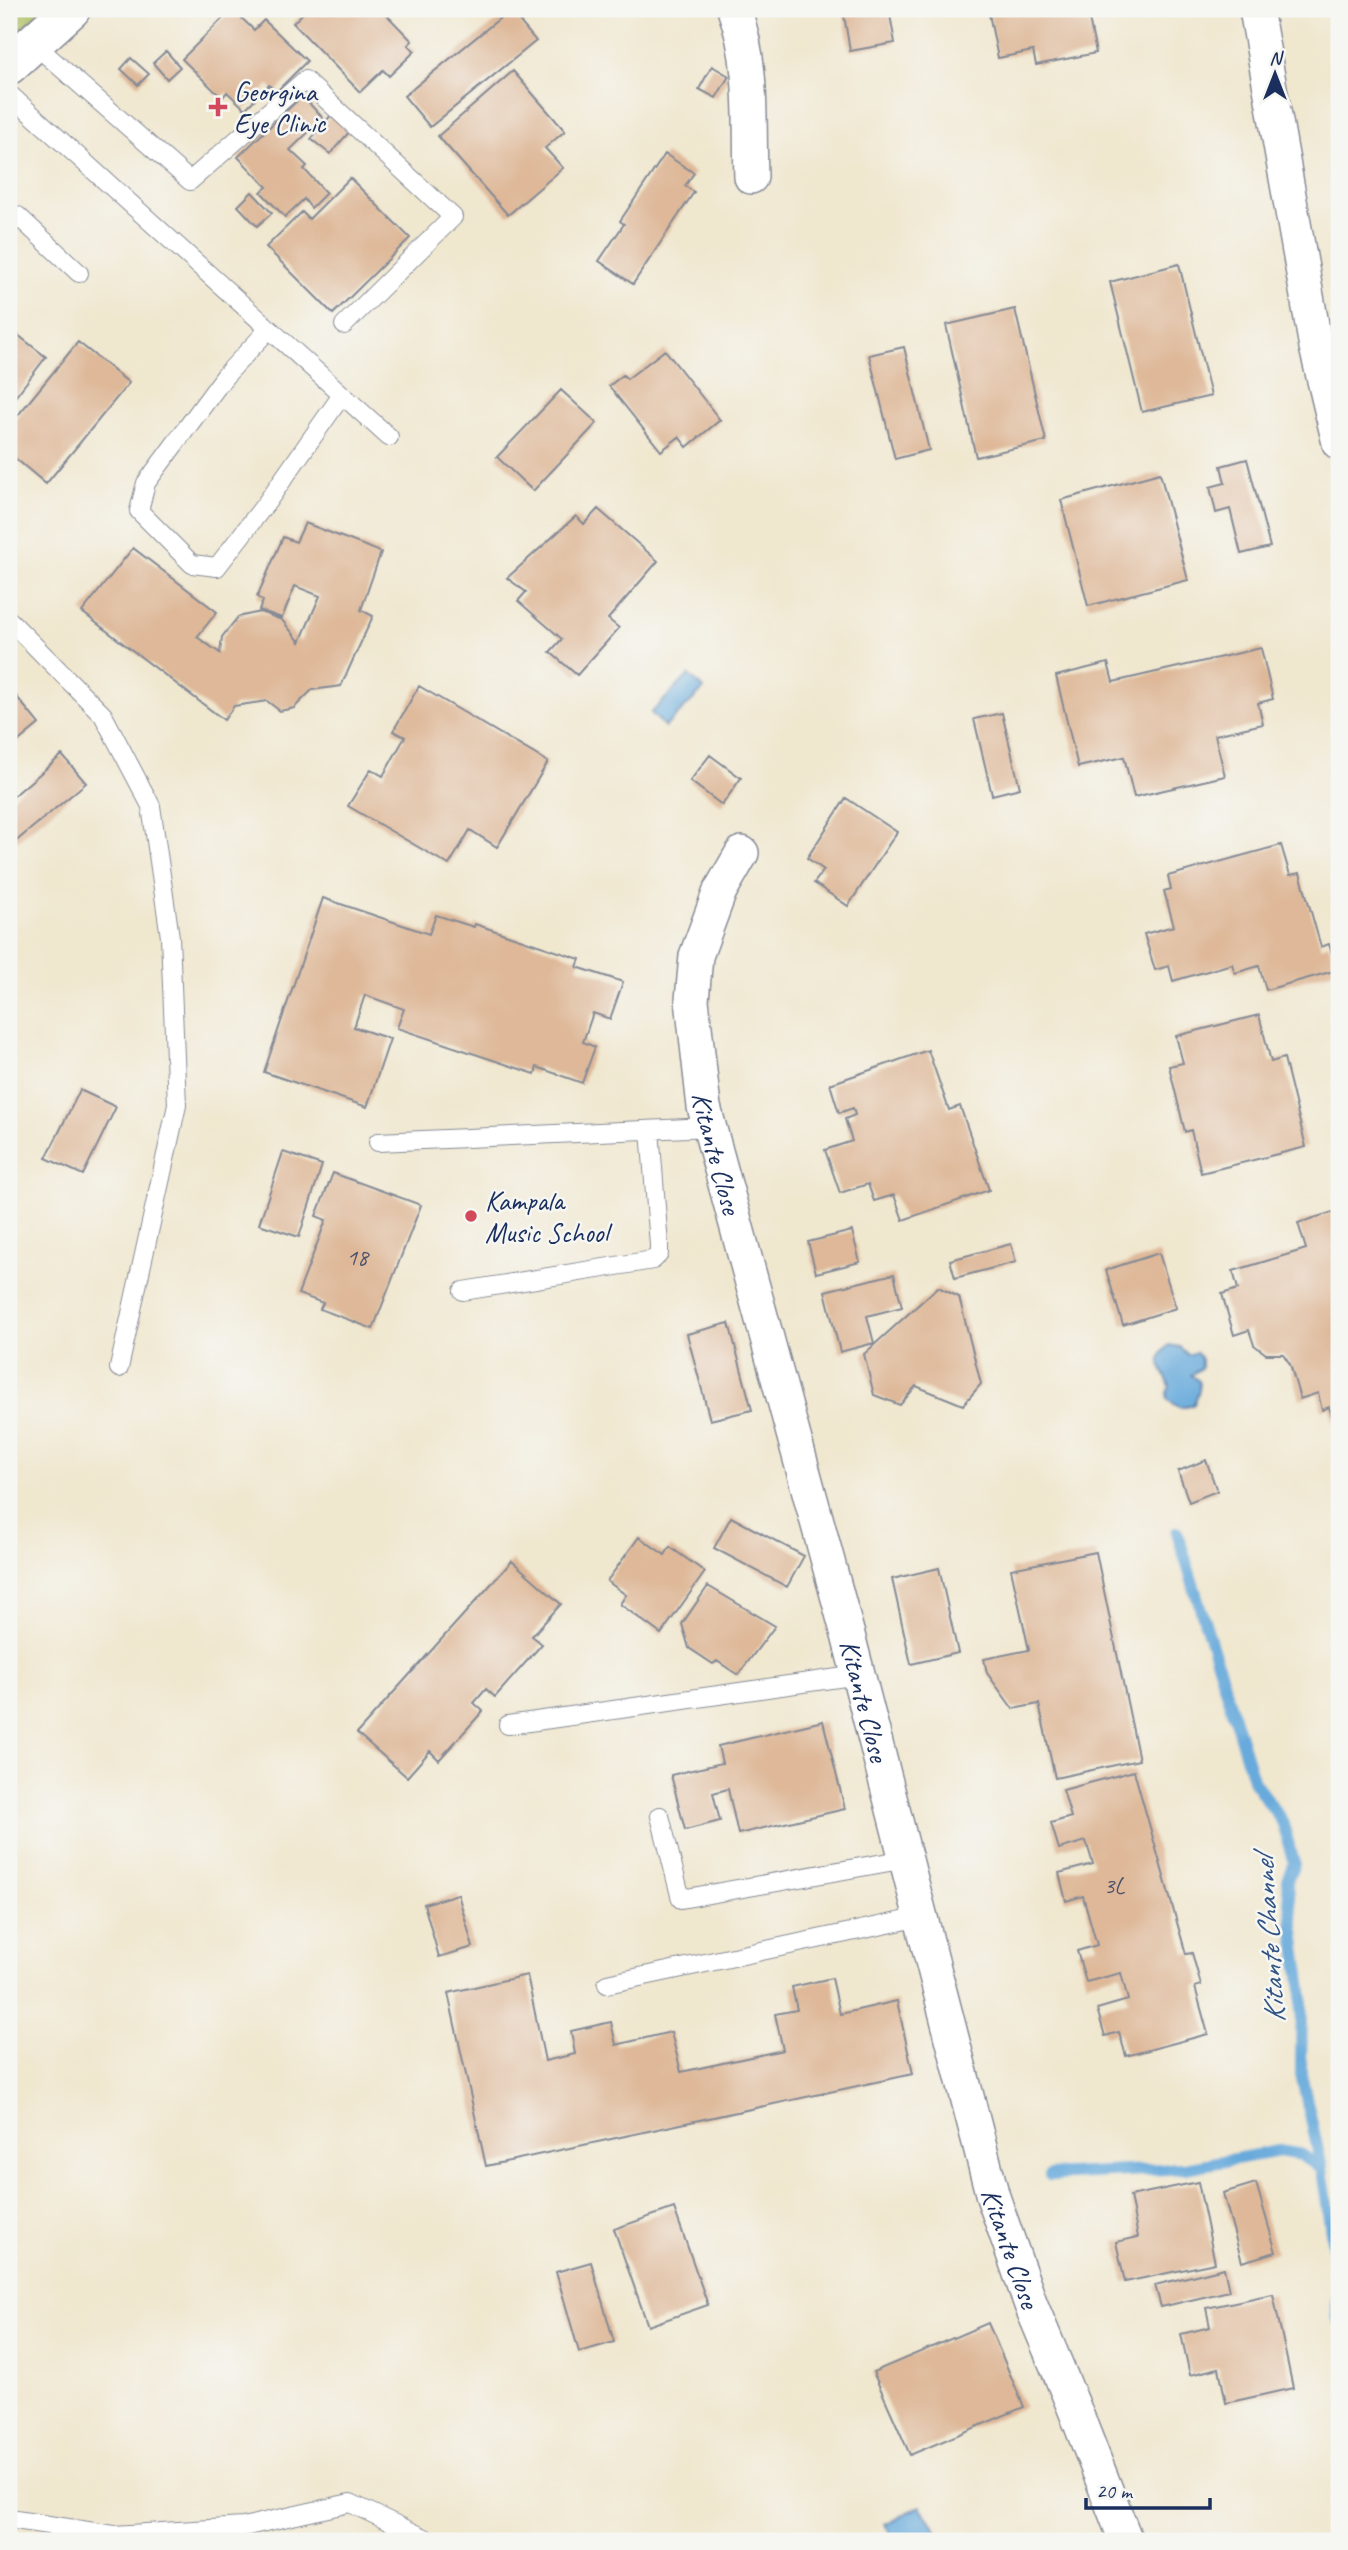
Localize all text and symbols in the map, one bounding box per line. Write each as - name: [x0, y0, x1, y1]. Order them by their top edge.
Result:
- north arrow: [1240, 38, 1310, 108]
- text: N: [1269, 46, 1284, 70]
- place label: Georgina Eye Clinic: [234, 74, 327, 141]
- marker: Georgina Eye Clinic: [208, 97, 228, 117]
- street label: Kitante Close: [685, 1091, 750, 1220]
- place label: Kampala Music School: [485, 1183, 613, 1250]
- marker: Kampala Music School: [463, 1208, 479, 1224]
- house number: 18: [346, 1242, 370, 1272]
- street label: Kitante Close: [832, 1636, 897, 1767]
- water label: Kitante Channel: [1244, 1846, 1294, 2024]
- house number: 3L: [1103, 1870, 1125, 1900]
- street label: Kitante Close: [974, 2185, 1048, 2315]
- scale bar: [1086, 2466, 1210, 2510]
- text: 20 m: [1096, 2478, 1134, 2504]

